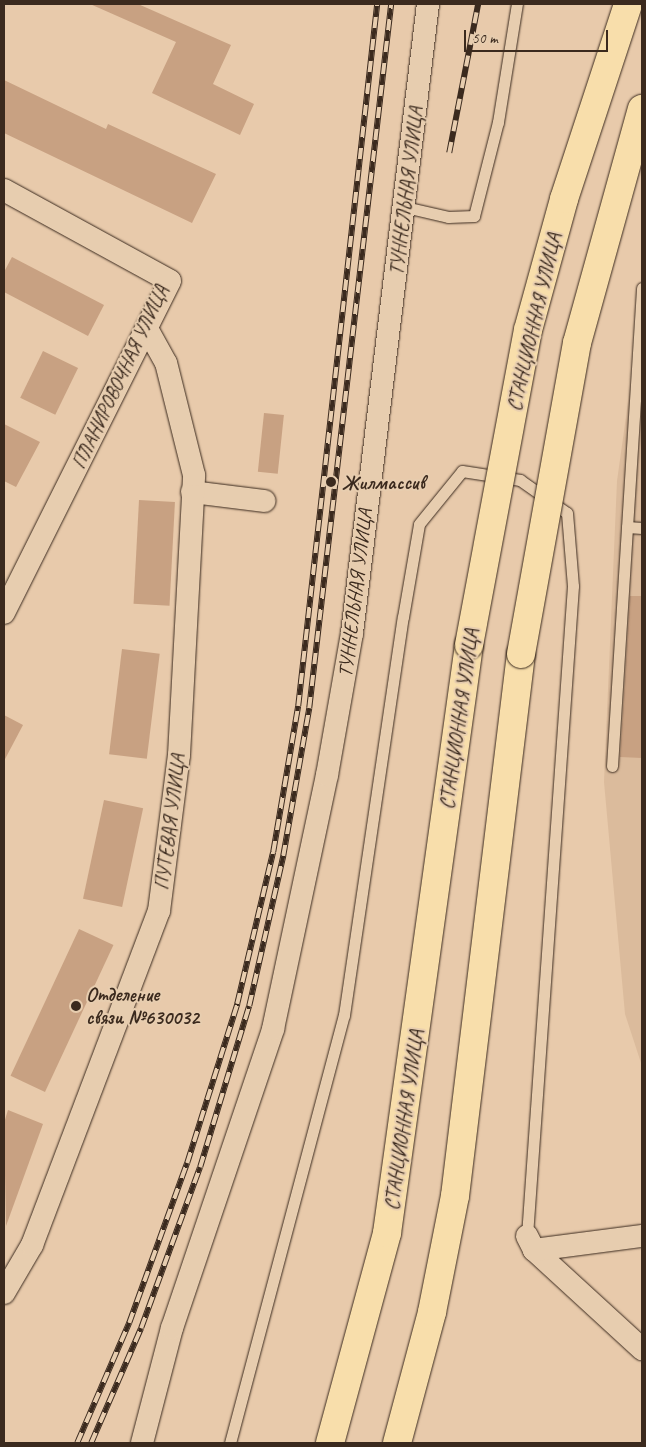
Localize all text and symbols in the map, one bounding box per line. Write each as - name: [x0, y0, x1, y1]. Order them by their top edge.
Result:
- scale bar: [466, 20, 610, 52]
- text: 50 m: [472, 29, 498, 48]
- street label: ТУННЕЛЬНАЯ УЛИЦА: [384, 106, 428, 276]
- street label: СТАНЦИОННАЯ УЛИЦА: [502, 231, 566, 413]
- street label: ПЛАНИРОВОЧНАЯ УЛИЦА: [67, 281, 173, 473]
- place label: Жилмассив: [342, 470, 425, 494]
- marker: Жилмассив: [324, 475, 338, 489]
- street label: ТУННЕЛЬНАЯ УЛИЦА: [333, 508, 377, 678]
- street label: СТАНЦИОННАЯ УЛИЦА: [435, 628, 483, 810]
- street label: ПУТЕВАЯ УЛИЦА: [150, 753, 190, 891]
- place label: Отделение связи №630032: [86, 982, 199, 1029]
- marker: Отделение связи №630032: [70, 1000, 82, 1012]
- street label: СТАНЦИОННАЯ УЛИЦА: [380, 1029, 428, 1211]

